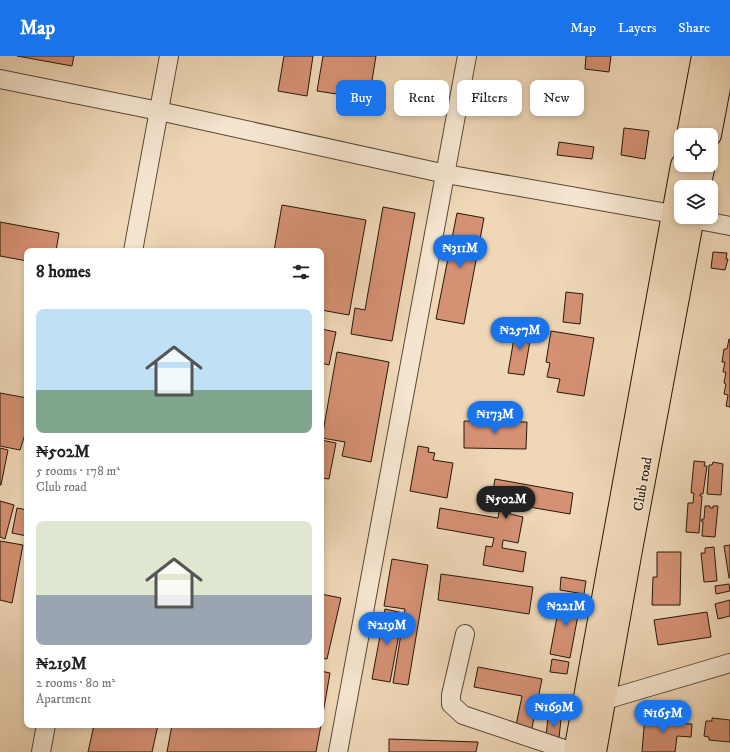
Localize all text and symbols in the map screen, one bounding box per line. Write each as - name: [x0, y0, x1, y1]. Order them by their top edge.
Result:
- text: Map: [20, 17, 55, 40]
- text: Map: [570, 19, 596, 37]
- text: Layers: [618, 19, 656, 37]
- text: Share: [678, 19, 710, 37]
- chip: Buy: [336, 80, 386, 116]
- chip: Rent: [394, 80, 449, 116]
- chip: Filters: [457, 80, 522, 116]
- chip: New: [530, 80, 584, 116]
- map controls: [674, 128, 718, 224]
- button: locate: [674, 128, 718, 172]
- button: layers: [674, 180, 718, 224]
- pin: ₦311M: [432, 235, 488, 269]
- text: ₦311M: [442, 240, 478, 256]
- text: 8 homes: [36, 261, 91, 283]
- icon: filters: [290, 261, 312, 283]
- pin: ₦257M: [492, 317, 548, 351]
- text: ₦257M: [500, 322, 540, 338]
- icon: home: [138, 335, 210, 407]
- pin: ₦173M: [467, 401, 523, 435]
- text: ₦173M: [476, 406, 514, 422]
- text: ₦502M: [36, 441, 90, 463]
- street label: Club road: [629, 455, 657, 513]
- text: 5 rooms · 178 m²: [36, 463, 120, 479]
- text: Club road: [36, 479, 87, 495]
- pin: ₦502M: [478, 486, 534, 520]
- text: ₦502M: [485, 491, 527, 507]
- icon: home: [138, 547, 210, 619]
- pin: ₦221M: [538, 593, 594, 627]
- text: ₦221M: [547, 598, 585, 614]
- pin: ₦219M: [359, 612, 415, 646]
- text: ₦219M: [368, 617, 406, 633]
- text: ₦219M: [36, 653, 87, 675]
- text: 2 rooms · 80 m²: [36, 675, 115, 691]
- text: Apartment: [36, 691, 91, 707]
- pin: ₦169M: [526, 694, 582, 728]
- text: ₦169M: [534, 699, 574, 715]
- pin: ₦165M: [635, 700, 691, 734]
- text: ₦165M: [643, 705, 683, 721]

